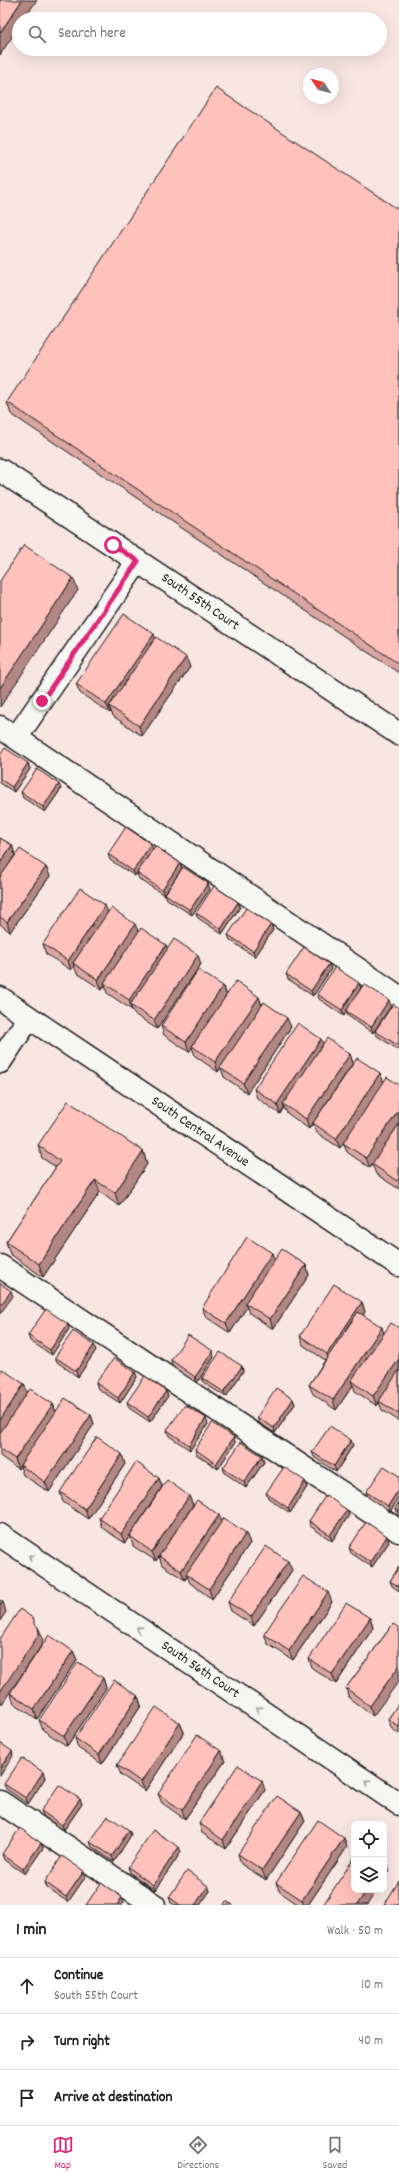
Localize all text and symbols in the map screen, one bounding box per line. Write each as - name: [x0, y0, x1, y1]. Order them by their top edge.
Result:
- search box: [12, 12, 387, 56]
- icon: search: [26, 23, 48, 45]
- text: Search here: [58, 23, 126, 45]
- north arrow: [303, 68, 339, 104]
- route start: [104, 536, 122, 554]
- street label: South 55th Court: [157, 568, 243, 636]
- route end: [33, 692, 51, 710]
- street label: South Central Avenue: [147, 1092, 253, 1172]
- one-way arrow: [28, 1554, 35, 1561]
- one-way arrow: [136, 1626, 143, 1634]
- street label: South 56th Court: [157, 1636, 243, 1704]
- one-way arrow: [256, 1706, 263, 1714]
- one-way arrow: [364, 1780, 371, 1787]
- map controls: [351, 1821, 387, 1893]
- button: locate: [351, 1821, 387, 1857]
- button: layers: [351, 1857, 387, 1893]
- text: 1 min: [16, 1919, 46, 1943]
- text: Walk · 50 m: [327, 1922, 383, 1941]
- text: Continue: [54, 1965, 103, 1987]
- icon: ahead: [16, 1975, 38, 1997]
- text: 10 m: [361, 1976, 383, 1995]
- text: South 55th Court: [54, 1987, 138, 2006]
- icon: right: [16, 2031, 38, 2053]
- text: Turn right: [54, 2031, 110, 2053]
- text: 40 m: [359, 2032, 383, 2051]
- icon: arrive: [16, 2087, 38, 2109]
- text: Arrive at destination: [54, 2087, 172, 2109]
- tab: Map: [52, 2134, 74, 2174]
- tab: Directions: [177, 2134, 219, 2174]
- tab: Saved: [323, 2134, 347, 2174]

